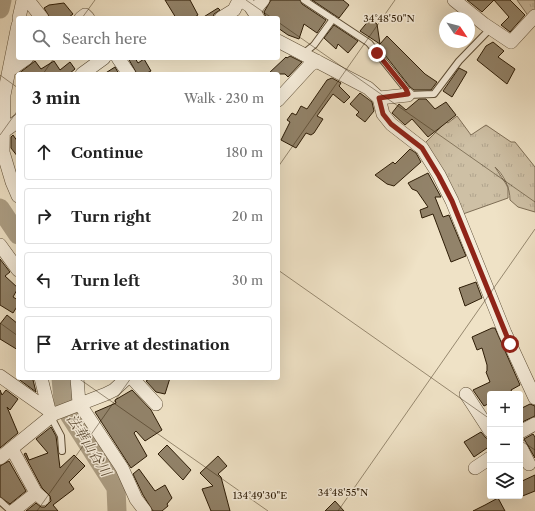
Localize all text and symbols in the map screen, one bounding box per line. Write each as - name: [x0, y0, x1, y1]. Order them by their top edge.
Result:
- text: 34°48'50"N: [363, 12, 415, 25]
- north arrow: [439, 12, 475, 48]
- search box: [16, 16, 280, 60]
- icon: search: [30, 27, 52, 49]
- text: Search here: [62, 29, 147, 48]
- route end: [368, 44, 386, 62]
- text: 3 min: [32, 88, 81, 108]
- text: Walk · 230 m: [184, 90, 264, 106]
- icon: ahead: [33, 141, 55, 163]
- text: Continue: [71, 143, 143, 162]
- text: 180 m: [226, 144, 263, 160]
- icon: right: [33, 205, 55, 227]
- text: Turn right: [71, 207, 151, 226]
- text: 20 m: [232, 208, 263, 224]
- icon: left: [33, 269, 55, 291]
- text: Turn left: [71, 271, 140, 290]
- text: 30 m: [232, 272, 263, 288]
- icon: arrive: [33, 333, 55, 355]
- text: Arrive at destination: [71, 335, 230, 354]
- route start: [501, 335, 519, 353]
- map controls: [487, 391, 523, 499]
- button: +: [487, 391, 523, 427]
- water label: 法華山谷川: [63, 411, 116, 481]
- button: −: [487, 427, 523, 463]
- button: layers: [487, 463, 523, 499]
- text: 34°48'55"N: [318, 486, 368, 499]
- text: 134°49'30"E: [233, 489, 287, 502]

